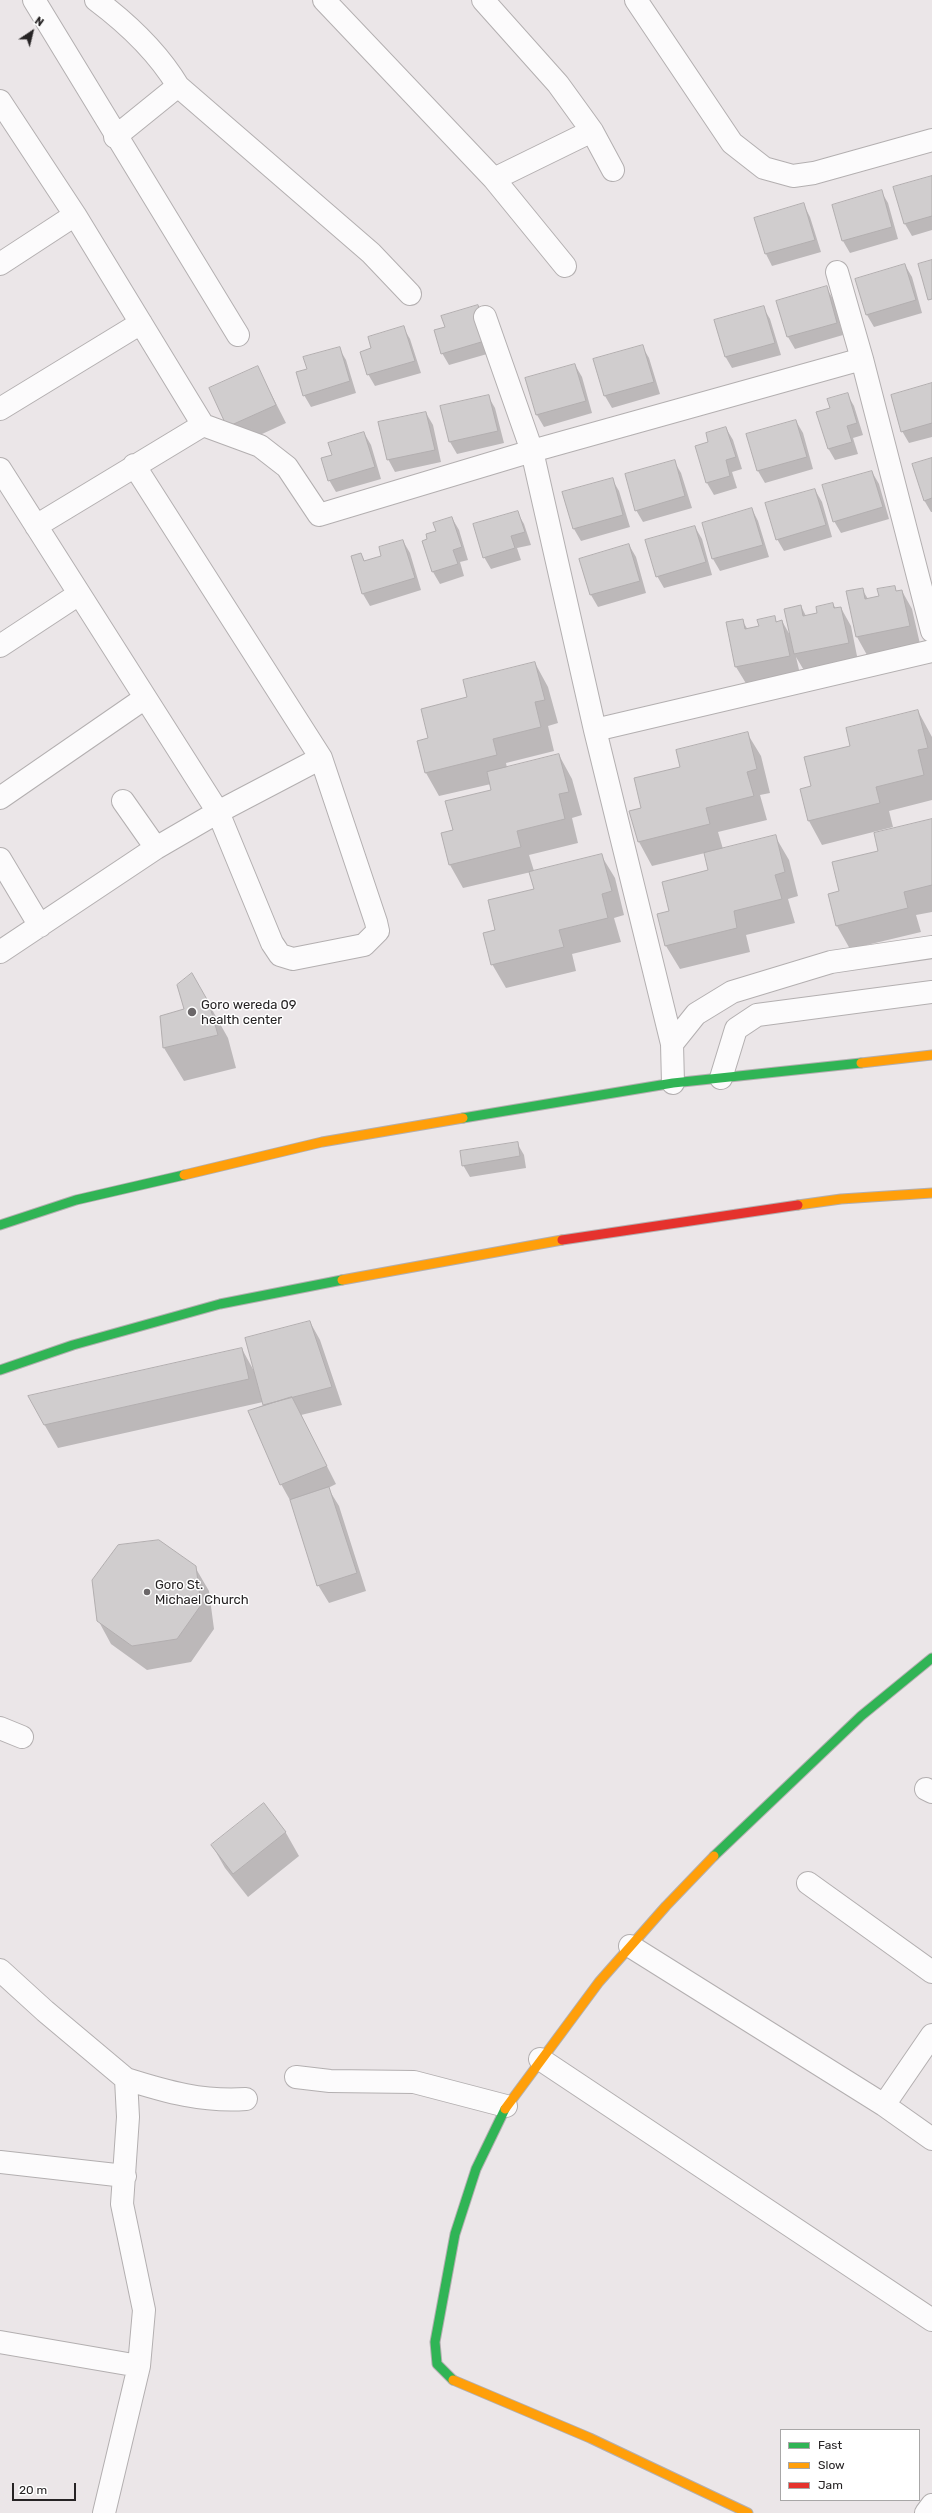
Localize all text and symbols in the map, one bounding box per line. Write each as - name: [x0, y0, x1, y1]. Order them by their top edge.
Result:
- north arrow: [12, 12, 52, 52]
- text: N: [32, 14, 46, 29]
- place label: Goro wereda 09 health center: [201, 997, 296, 1028]
- marker: Goro wereda 09 health center: [186, 1006, 198, 1018]
- place label: Goro St. Michael Church: [155, 1577, 249, 1608]
- marker: Goro St. Michael Church: [142, 1587, 152, 1597]
- legend: [780, 2429, 920, 2501]
- text: Fast: [818, 2438, 842, 2452]
- text: Slow: [818, 2458, 845, 2472]
- scale bar: [14, 2475, 78, 2501]
- text: Jam: [818, 2478, 843, 2492]
- text: 20 m: [19, 2483, 47, 2497]

